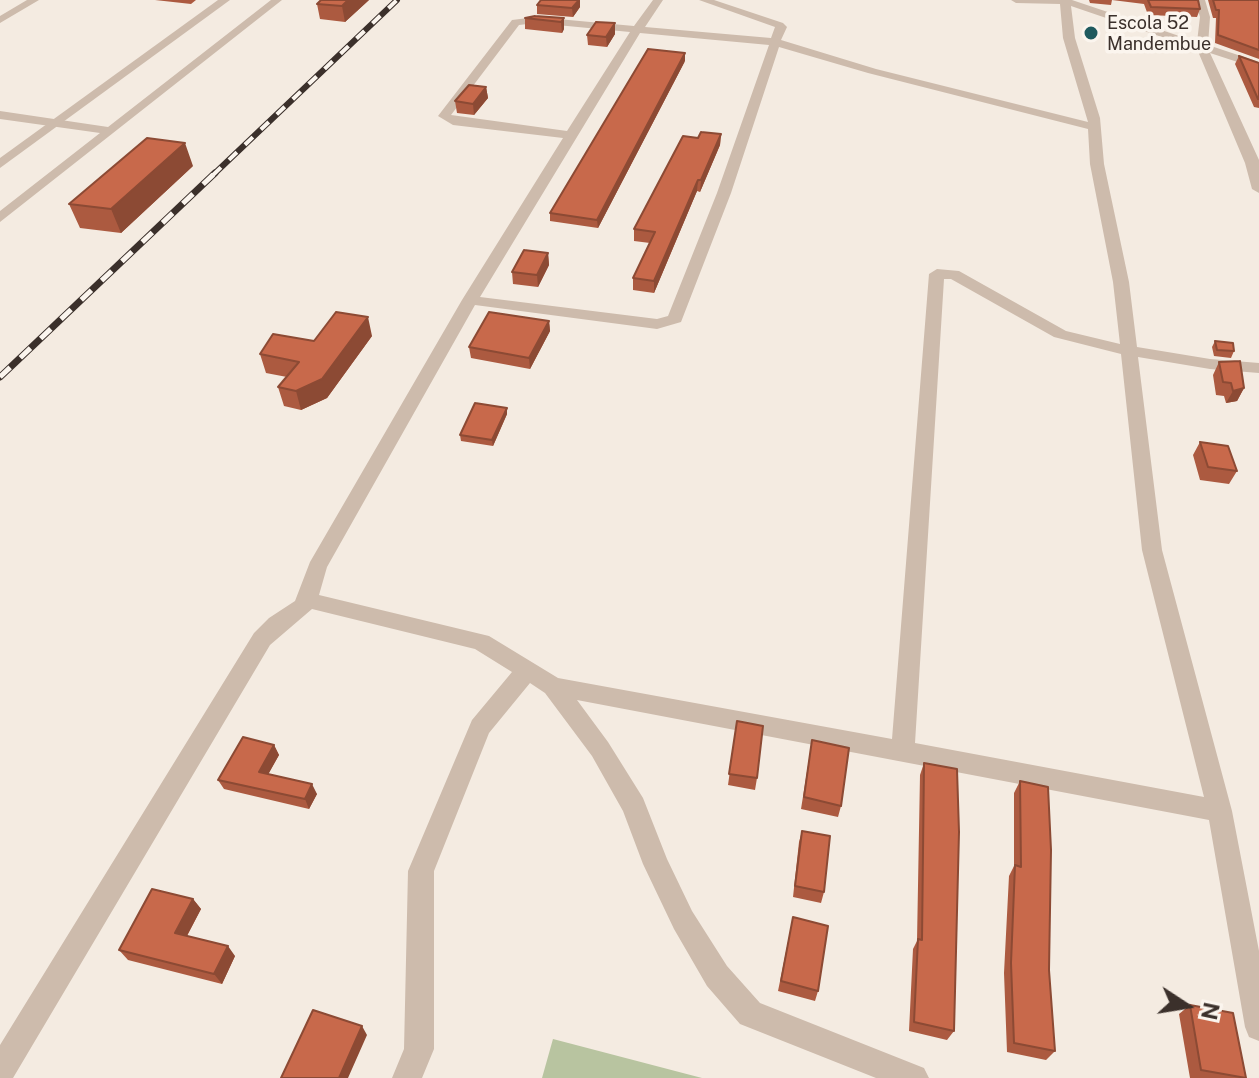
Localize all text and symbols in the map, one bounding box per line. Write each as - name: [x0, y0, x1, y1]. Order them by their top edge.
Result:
- place label: Escola 52 Mandembue: [1107, 12, 1211, 54]
- marker: Escola 52 Mandembue: [1082, 24, 1100, 42]
- north arrow: [1147, 966, 1227, 1046]
- text: N: [1196, 1000, 1225, 1022]

